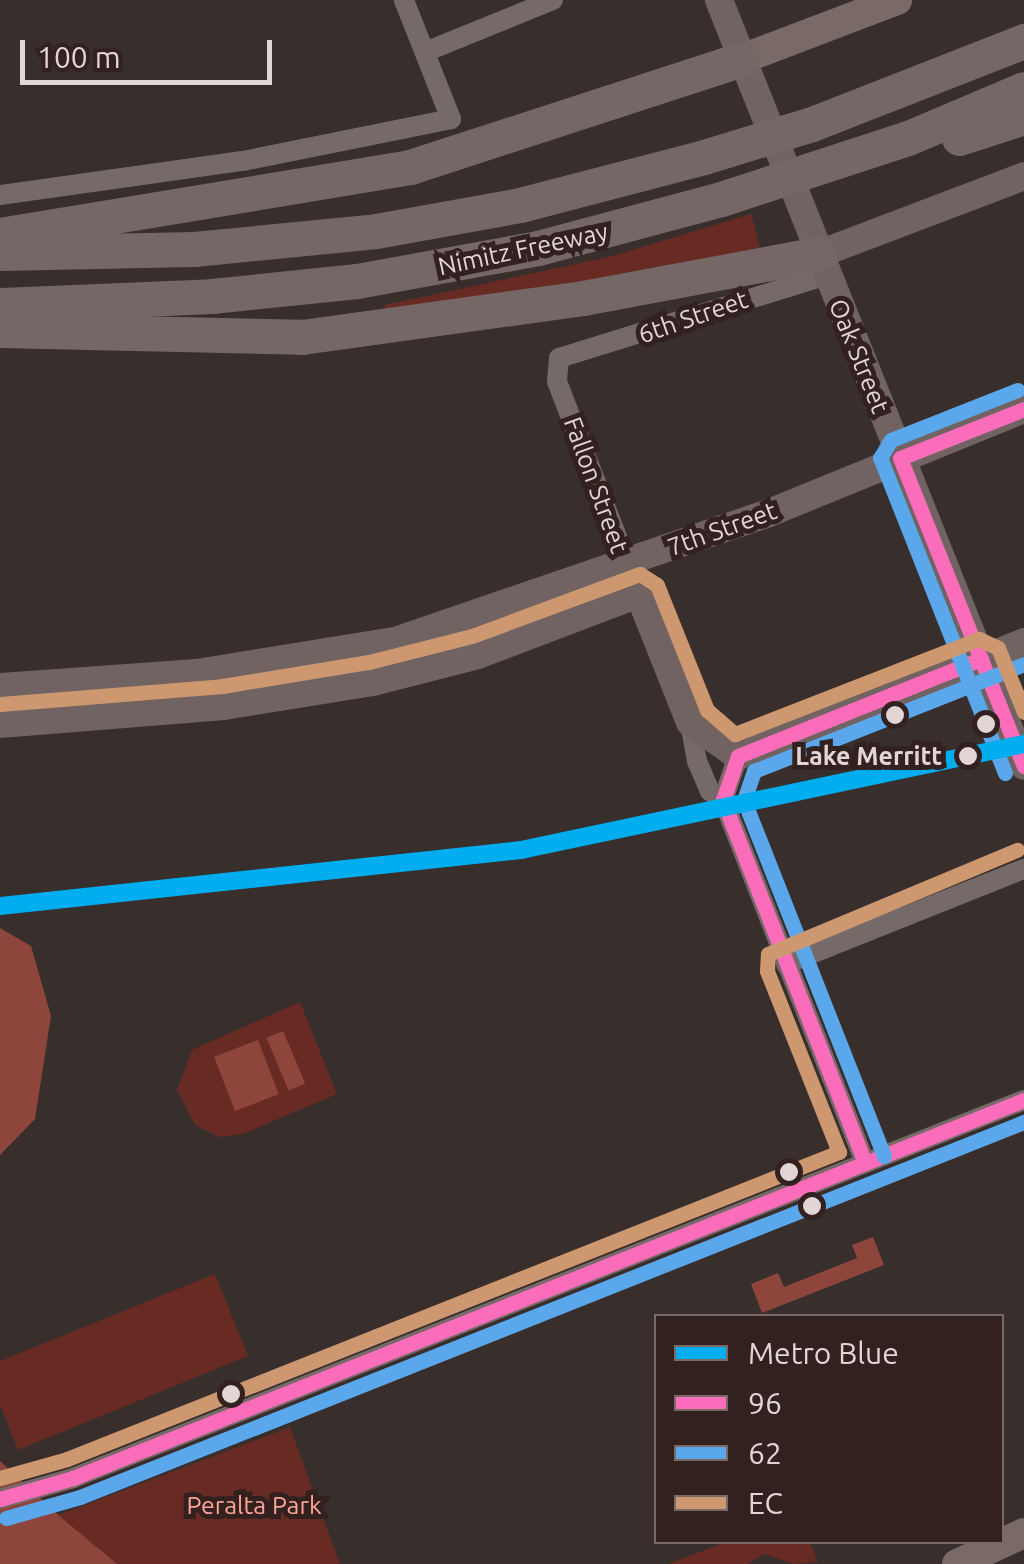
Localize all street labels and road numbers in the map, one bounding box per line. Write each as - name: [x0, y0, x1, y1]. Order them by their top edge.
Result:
- street label: Nimitz Freeway: [435, 216, 611, 282]
- street label: 6th Street: [634, 284, 752, 350]
- street label: Oak Street: [823, 295, 895, 417]
- street label: Fallon Street: [558, 413, 634, 557]
- street label: 7th Street: [663, 495, 781, 563]

